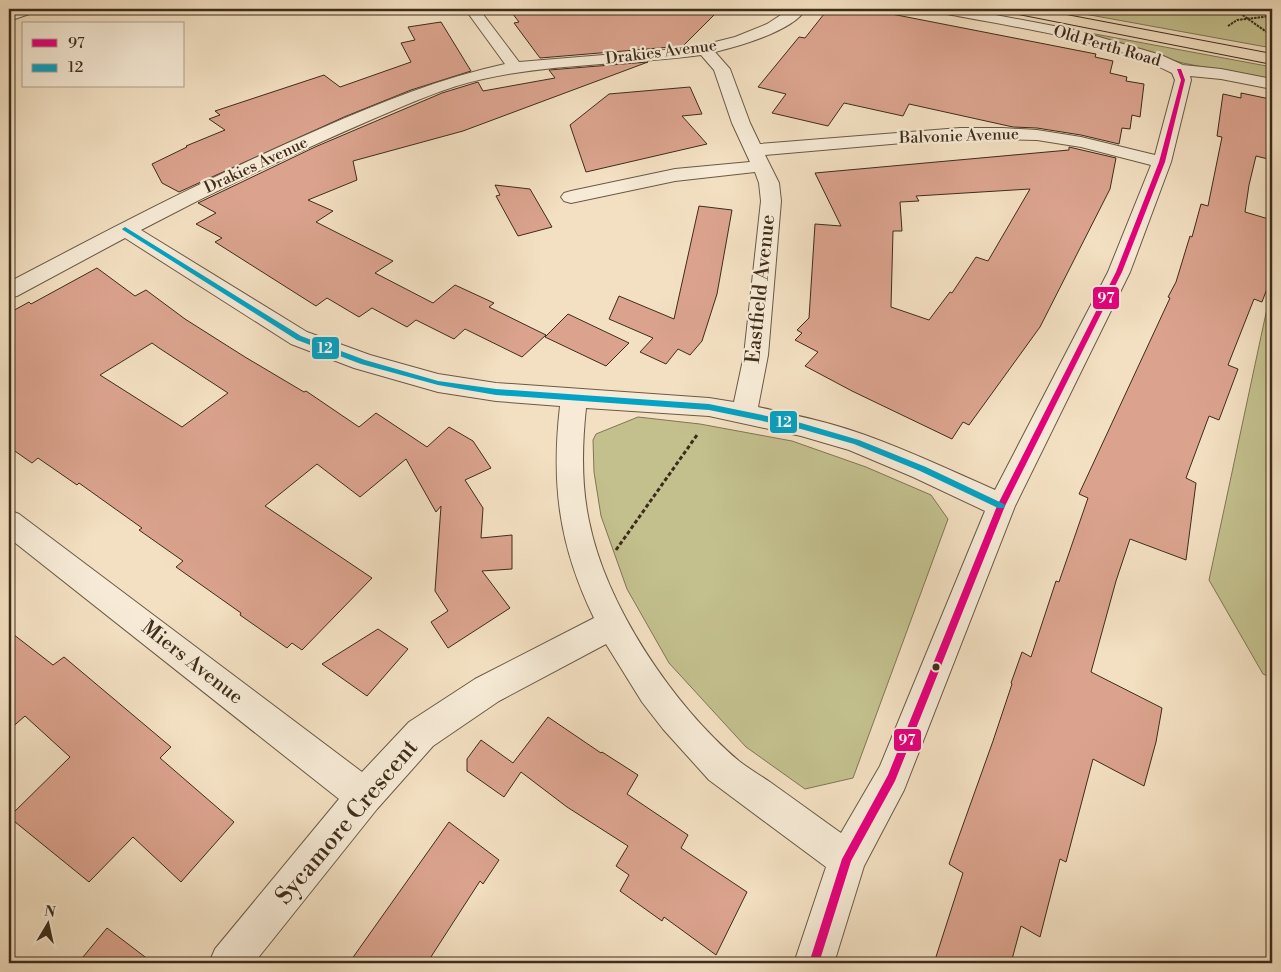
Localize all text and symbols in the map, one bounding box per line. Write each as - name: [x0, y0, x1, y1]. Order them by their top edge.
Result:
- street label: Old Perth Road: [1051, 21, 1163, 71]
- legend: [22, 22, 185, 88]
- text: 97: [68, 34, 85, 53]
- street label: Drakies Avenue: [604, 35, 718, 69]
- text: 12: [68, 58, 83, 77]
- street label: Balvonie Avenue: [898, 124, 1019, 148]
- street label: Drakies Avenue: [201, 132, 311, 198]
- street label: Eastfield Avenue: [741, 213, 781, 365]
- line badge: 97: [1092, 286, 1120, 310]
- text: 97: [1097, 290, 1115, 308]
- line badge: 12: [311, 336, 340, 360]
- text: 12: [317, 340, 333, 358]
- line badge: 12: [769, 410, 798, 434]
- text: 12: [776, 414, 792, 432]
- street label: Miers Avenue: [136, 616, 248, 710]
- unlabelled marker: [931, 662, 941, 672]
- line badge: 97: [893, 728, 922, 752]
- text: 97: [898, 732, 916, 750]
- street label: Sycamore Crescent: [269, 733, 425, 911]
- north arrow: [22, 900, 72, 950]
- text: N: [43, 902, 57, 922]

